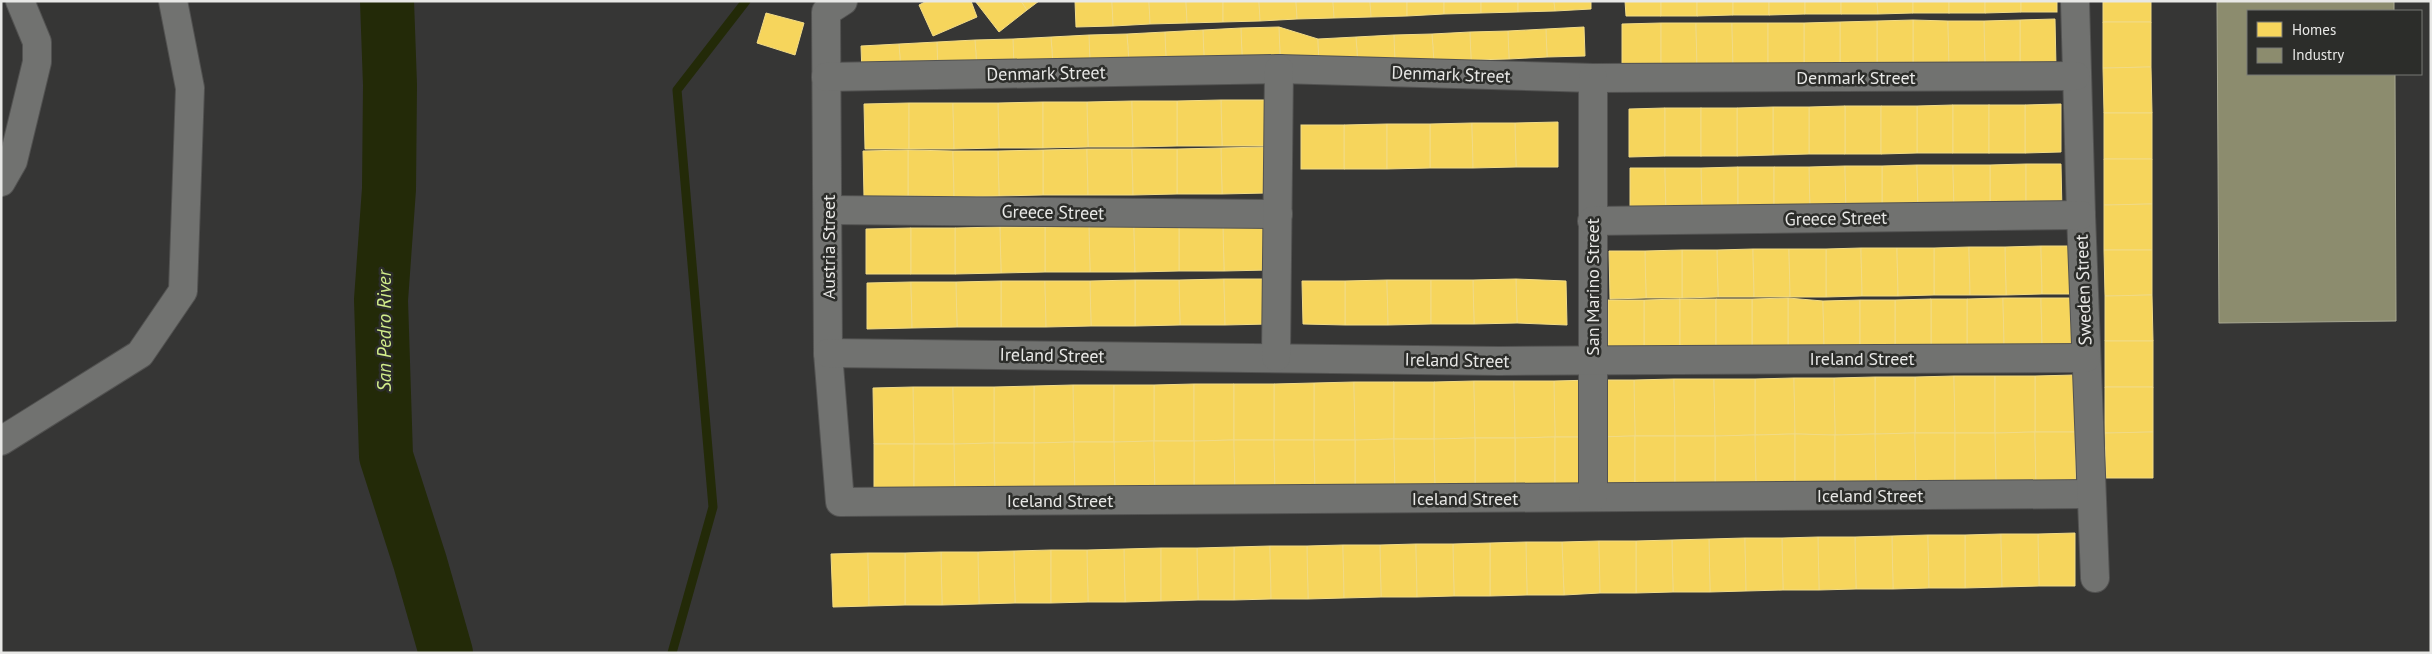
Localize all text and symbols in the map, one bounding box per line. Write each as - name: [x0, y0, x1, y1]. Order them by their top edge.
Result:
- legend: [2247, 10, 2422, 75]
- text: Homes: [2292, 20, 2336, 39]
- text: Industry: [2292, 45, 2344, 64]
- street label: Denmark Street: [986, 60, 1106, 86]
- street label: Denmark Street: [1391, 60, 1511, 88]
- street label: Denmark Street: [1796, 66, 1916, 89]
- street label: Austria Street: [817, 195, 840, 299]
- street label: Greece Street: [1001, 200, 1105, 224]
- street label: Greece Street: [1784, 206, 1888, 230]
- street label: San Marino Street: [1581, 218, 1604, 356]
- street label: Sweden Street: [2070, 234, 2096, 346]
- water label: San Pedro River: [372, 268, 396, 392]
- street label: Ireland Street: [999, 343, 1105, 367]
- street label: Ireland Street: [1810, 347, 1915, 370]
- street label: Ireland Street: [1404, 348, 1510, 372]
- street label: Iceland Street: [1817, 484, 1923, 507]
- street label: Iceland Street: [1412, 487, 1518, 510]
- street label: Iceland Street: [1007, 489, 1113, 512]

